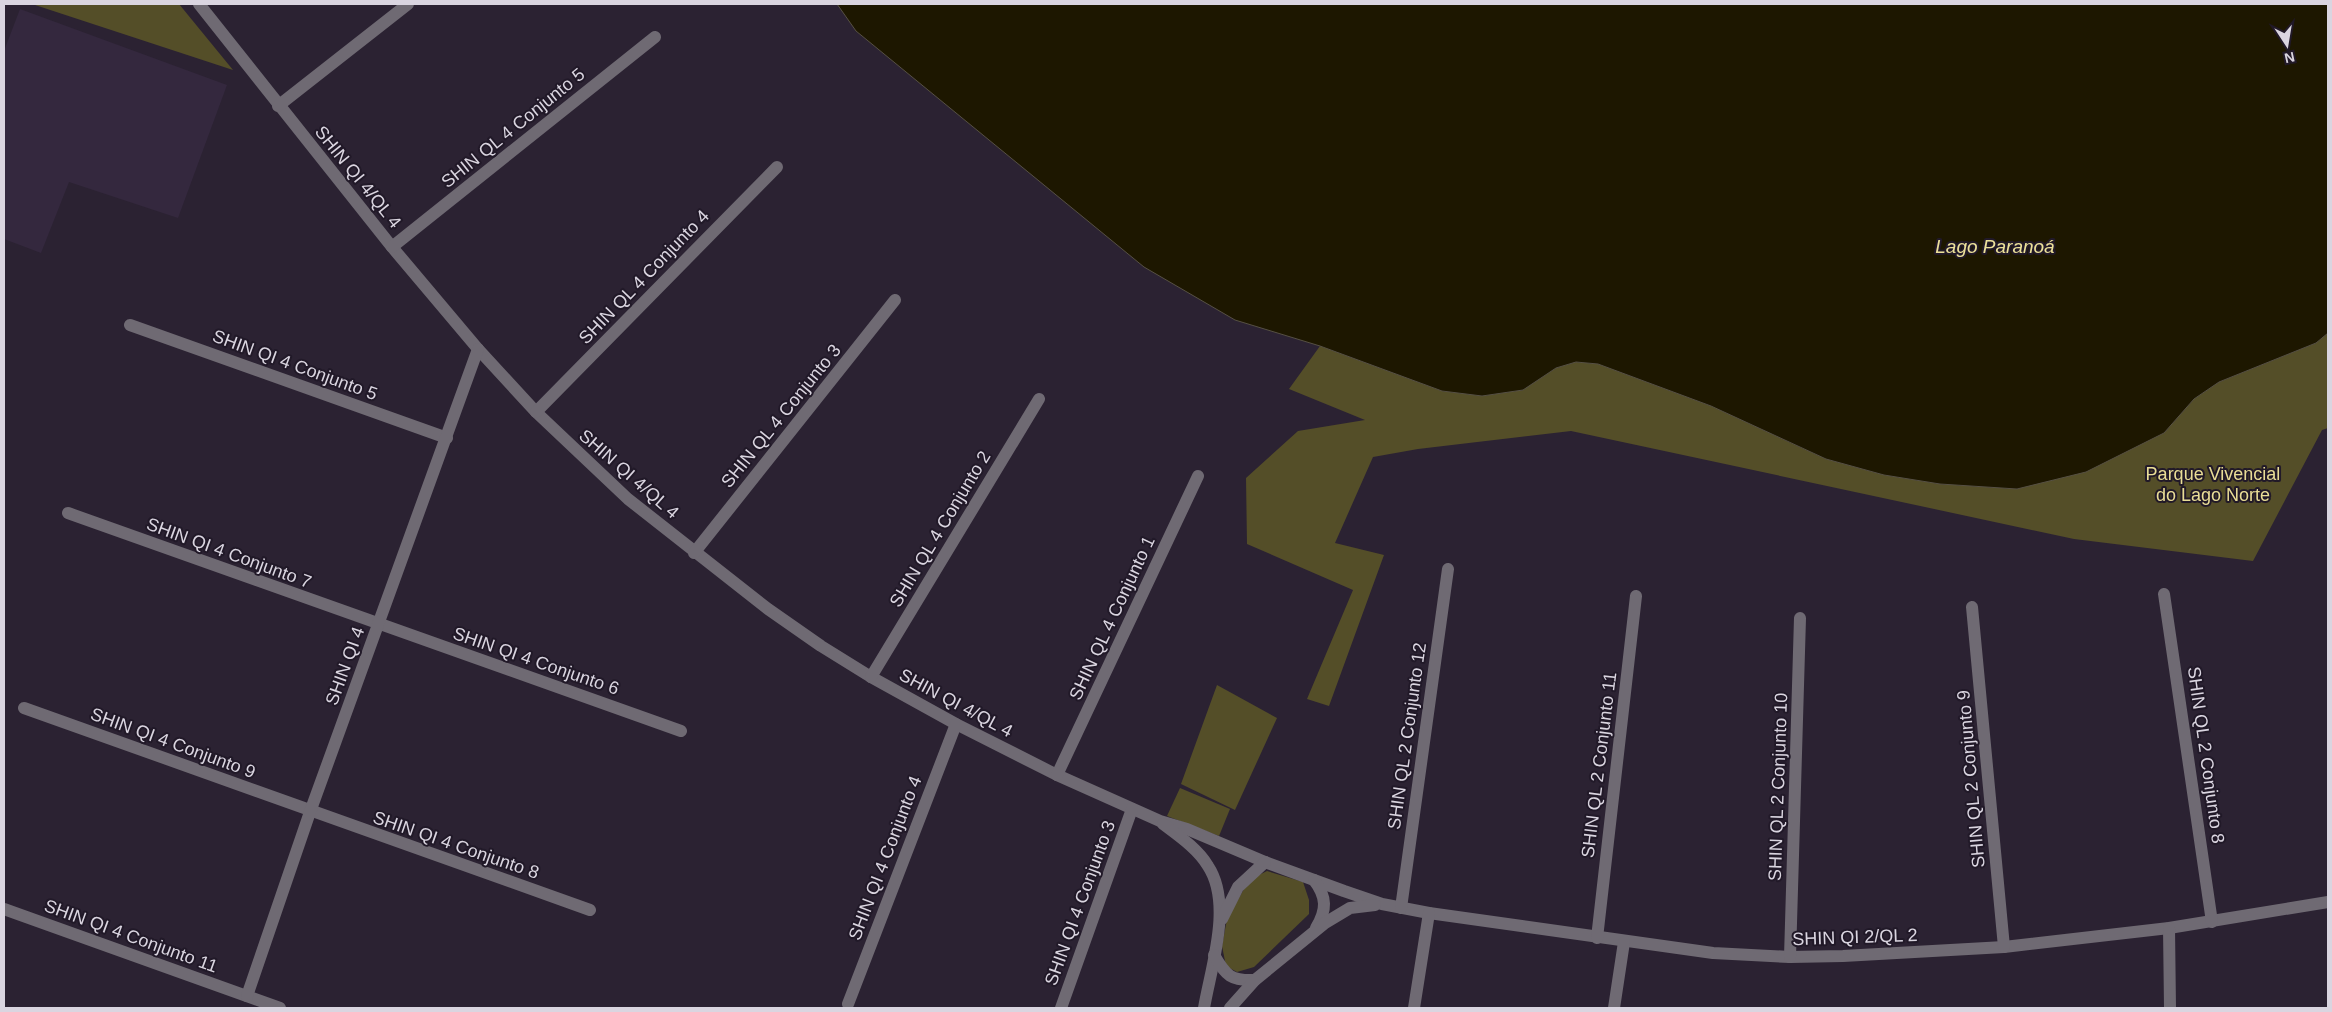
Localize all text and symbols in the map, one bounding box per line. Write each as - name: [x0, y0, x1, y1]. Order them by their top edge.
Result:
- north arrow: [2262, 20, 2312, 70]
- text: N: [2283, 49, 2296, 67]
- street label: SHIN QL 4 Conjunto 5: [437, 64, 589, 192]
- street label: SHIN QI 4/QL 4: [311, 122, 405, 232]
- street label: SHIN QL 4 Conjunto 4: [575, 206, 713, 348]
- water label: Lago Paranoá: [1935, 236, 2055, 257]
- street label: SHIN QI 4 Conjunto 5: [210, 326, 380, 404]
- street label: SHIN QL 4 Conjunto 3: [717, 340, 845, 492]
- street label: SHIN QI 4/QL 4: [575, 425, 683, 523]
- street label: SHIN QL 4 Conjunto 2: [885, 447, 995, 611]
- park label: Parque Vivencial do Lago Norte: [2146, 464, 2280, 505]
- street label: SHIN QI 4 Conjunto 7: [144, 514, 314, 592]
- street label: SHIN QL 4 Conjunto 1: [1065, 533, 1159, 703]
- street label: SHIN QI 4 Conjunto 6: [450, 623, 622, 699]
- street label: SHIN QI 4: [322, 624, 368, 708]
- street label: SHIN QL 2 Conjunto 12: [1384, 641, 1430, 831]
- street label: SHIN QI 4/QL 4: [896, 665, 1016, 741]
- street label: SHIN QL 2 Conjunto 8: [2184, 665, 2228, 845]
- street label: SHIN QL 2 Conjunto 11: [1578, 671, 1620, 859]
- street label: SHIN QL 2 Conjunto 9: [1953, 689, 1989, 869]
- street label: SHIN QL 2 Conjunto 10: [1765, 692, 1791, 882]
- street label: SHIN QI 4 Conjunto 9: [88, 704, 258, 782]
- street label: SHIN QI 4 Conjunto 4: [844, 773, 926, 943]
- street label: SHIN QI 4 Conjunto 8: [370, 807, 542, 883]
- street label: SHIN QI 4 Conjunto 3: [1041, 818, 1119, 988]
- street label: SHIN QI 4 Conjunto 11: [42, 895, 220, 977]
- street label: SHIN QI 2/QL 2: [1792, 925, 1918, 949]

